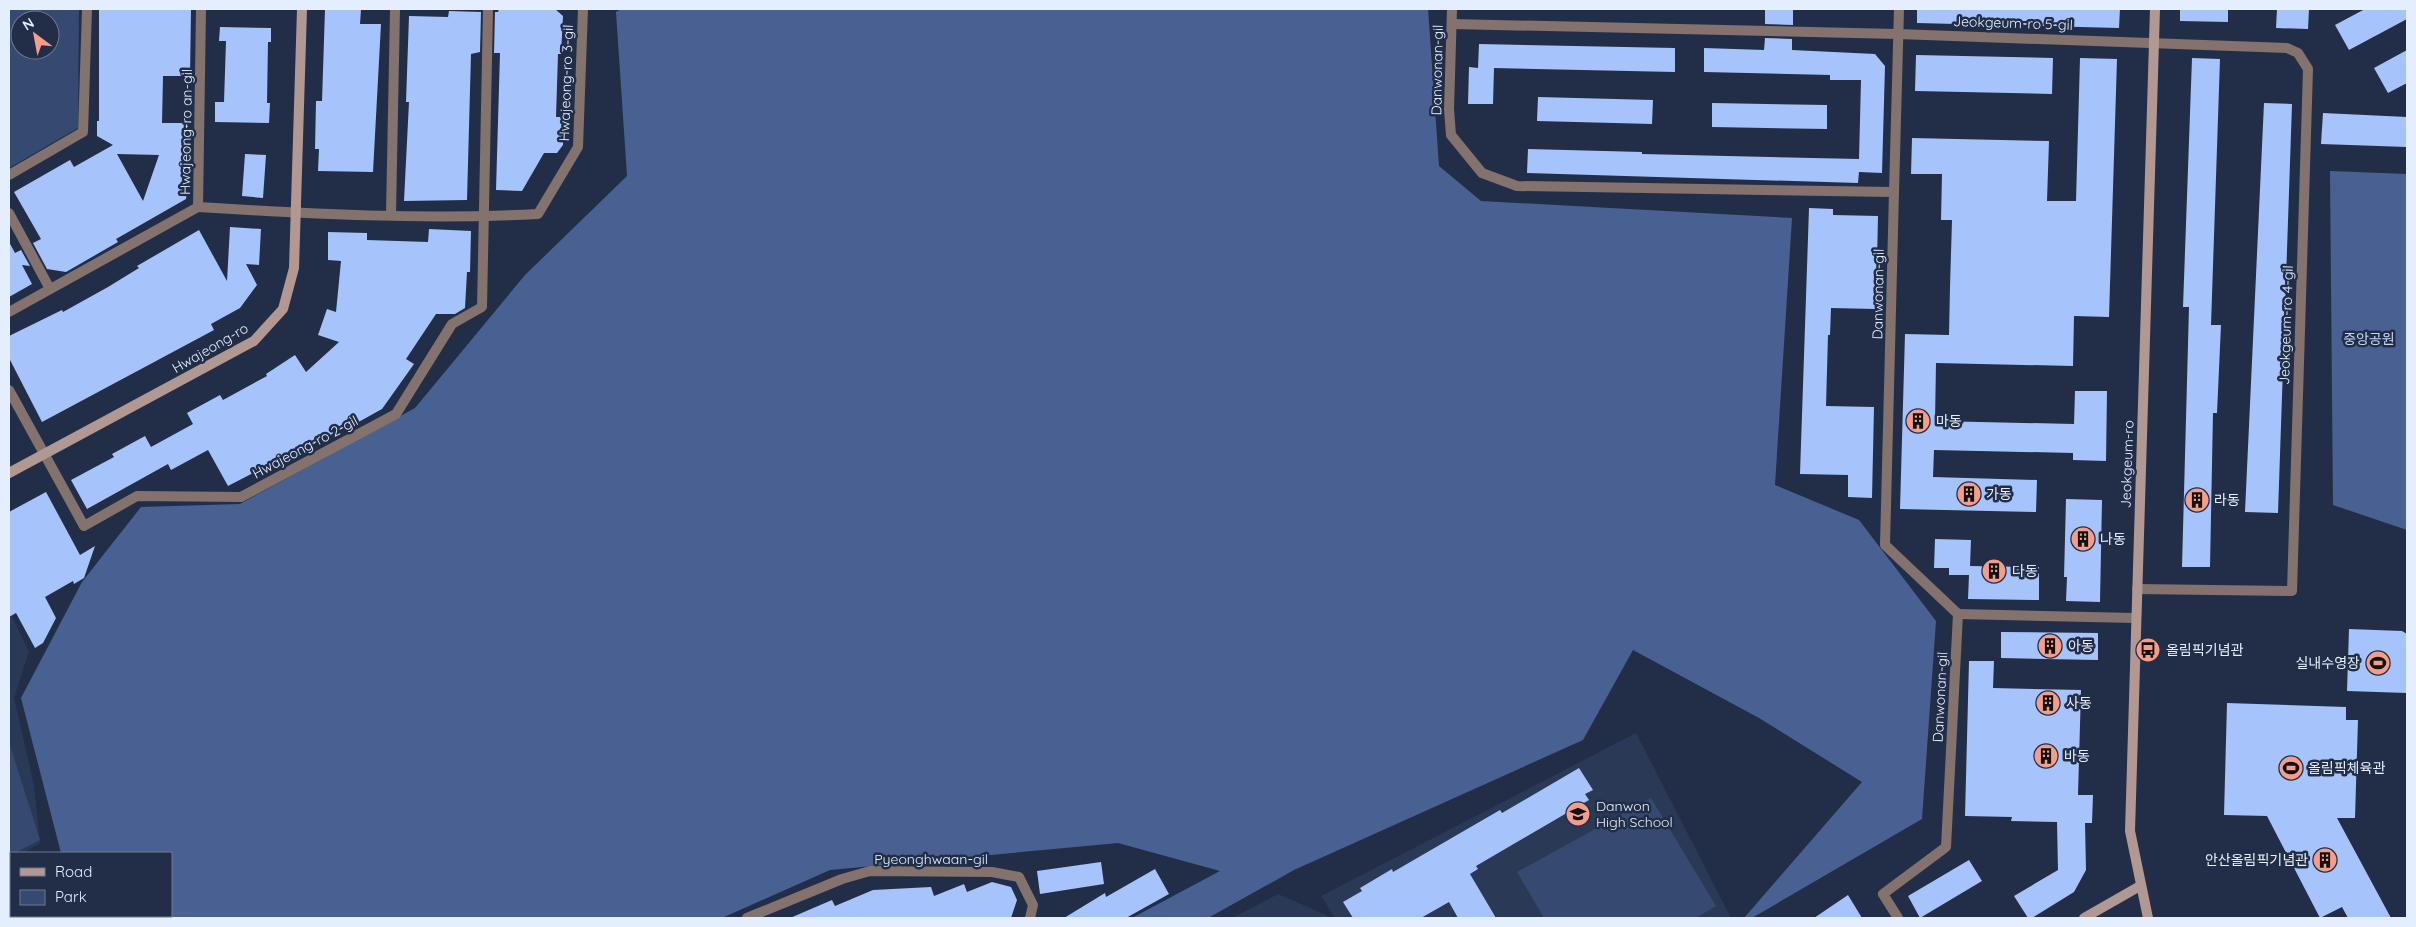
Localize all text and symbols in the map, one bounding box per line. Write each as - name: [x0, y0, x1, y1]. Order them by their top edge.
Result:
- north arrow: [10, 10, 60, 60]
- street label: Jeokgeum-ro 5-gil: [1953, 12, 2073, 34]
- text: N: [19, 14, 37, 34]
- street label: Hwajeong-ro 3-gil: [555, 24, 577, 142]
- street label: Danwonan-gil: [1427, 24, 1447, 116]
- street label: Hwajeong-ro an-gil: [176, 69, 196, 195]
- street label: Danwonan-gil: [1868, 248, 1888, 340]
- street label: Jeokgeum-ro 4-gil: [2275, 265, 2297, 385]
- street label: Hwajeong-ro: [169, 319, 251, 377]
- park label: 중앙공원: [2343, 330, 2395, 348]
- building icon: 마동: [1905, 408, 1931, 434]
- street label: Hwajeong-ro 2-gil: [249, 412, 361, 482]
- place label: 마동: [1936, 412, 1962, 430]
- street label: Jeokgeum-ro: [2116, 420, 2138, 508]
- building icon: 가동: [1956, 481, 1982, 507]
- place label: 가동: [1986, 485, 2012, 503]
- building icon: 라동: [2184, 487, 2210, 513]
- place label: 라동: [2214, 491, 2240, 509]
- building icon: 나동: [2070, 526, 2096, 552]
- place label: 나동: [2100, 530, 2126, 548]
- building icon: 다동: [1981, 558, 2007, 584]
- place label: 다동: [2012, 562, 2038, 580]
- building icon: 아동: [2037, 633, 2063, 659]
- place label: 아동: [2068, 637, 2094, 655]
- bus stop icon: 올림픽기념관: [2135, 637, 2161, 663]
- place label: 올림픽기념관: [2166, 641, 2243, 659]
- sports icon: 실내수영장: [2365, 650, 2391, 676]
- street label: Danwonan-gil: [1929, 651, 1951, 743]
- place label: 실내수영장: [2296, 654, 2360, 672]
- building icon: 사동: [2035, 690, 2061, 716]
- place label: 사동: [2066, 694, 2092, 712]
- building icon: 바동: [2033, 743, 2059, 769]
- place label: 바동: [2064, 747, 2090, 765]
- sports icon: 올림픽체육관: [2278, 755, 2304, 781]
- place label: 올림픽체육관: [2308, 759, 2385, 777]
- place label: Danwon High School: [1596, 797, 1673, 831]
- school or university icon: Danwon High School: [1565, 801, 1591, 827]
- building icon: 안산올림픽기념관: [2312, 847, 2338, 873]
- street label: Pyeonghwaan-gil: [874, 850, 988, 868]
- place label: 안산올림픽기념관: [2205, 851, 2308, 869]
- legend: [10, 852, 172, 917]
- text: Road: [55, 862, 92, 881]
- text: Park: [55, 887, 87, 906]

